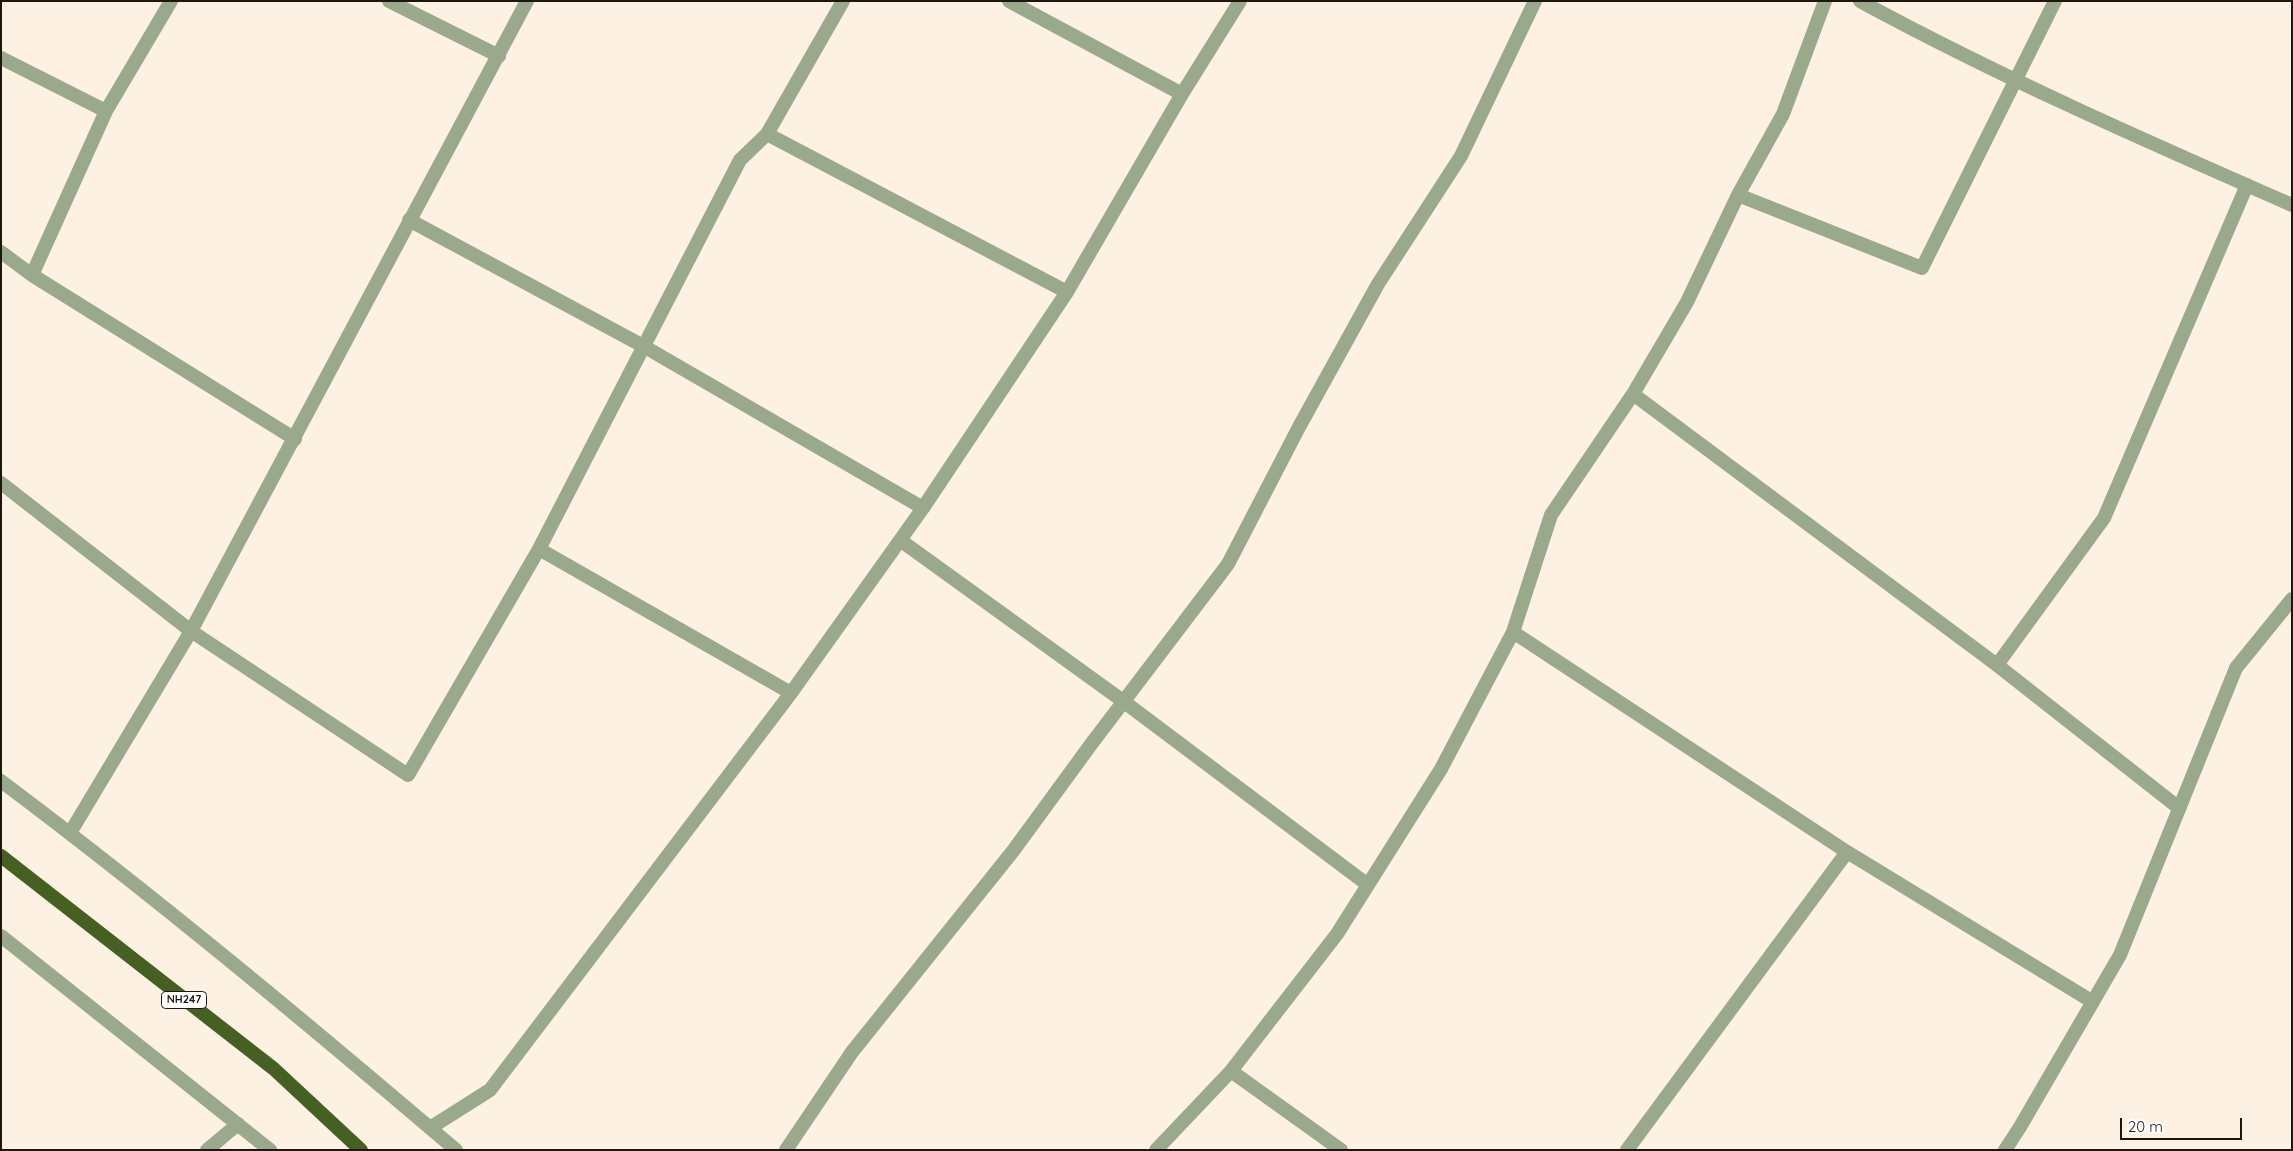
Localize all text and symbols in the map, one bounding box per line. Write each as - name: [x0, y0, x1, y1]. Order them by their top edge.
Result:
- road number: NH247: [162, 992, 206, 1008]
- scale bar: [2123, 1108, 2246, 1140]
- text: 20 m: [2128, 1117, 2163, 1136]

